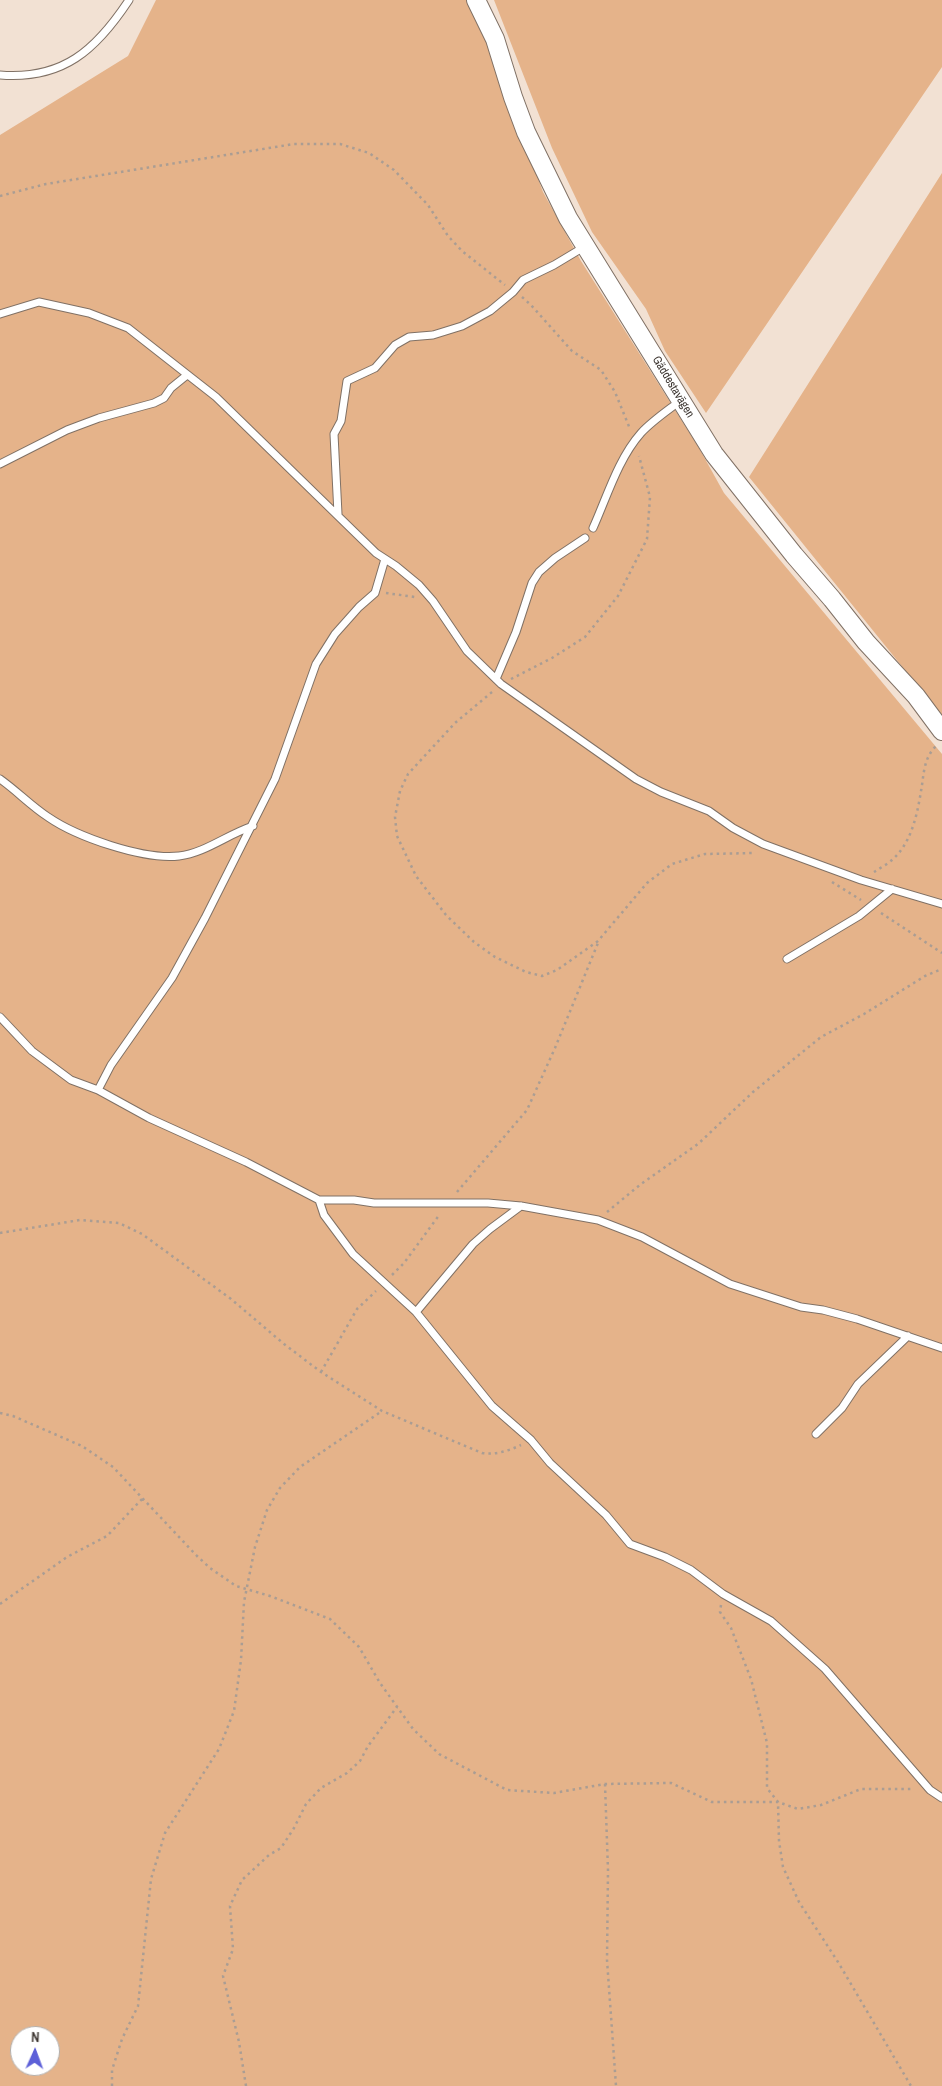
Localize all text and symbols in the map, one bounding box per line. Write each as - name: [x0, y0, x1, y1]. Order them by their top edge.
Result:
- street label: Gäddestavägen: [649, 354, 697, 420]
- north arrow: [10, 2026, 60, 2076]
- text: N: [31, 2028, 40, 2046]

